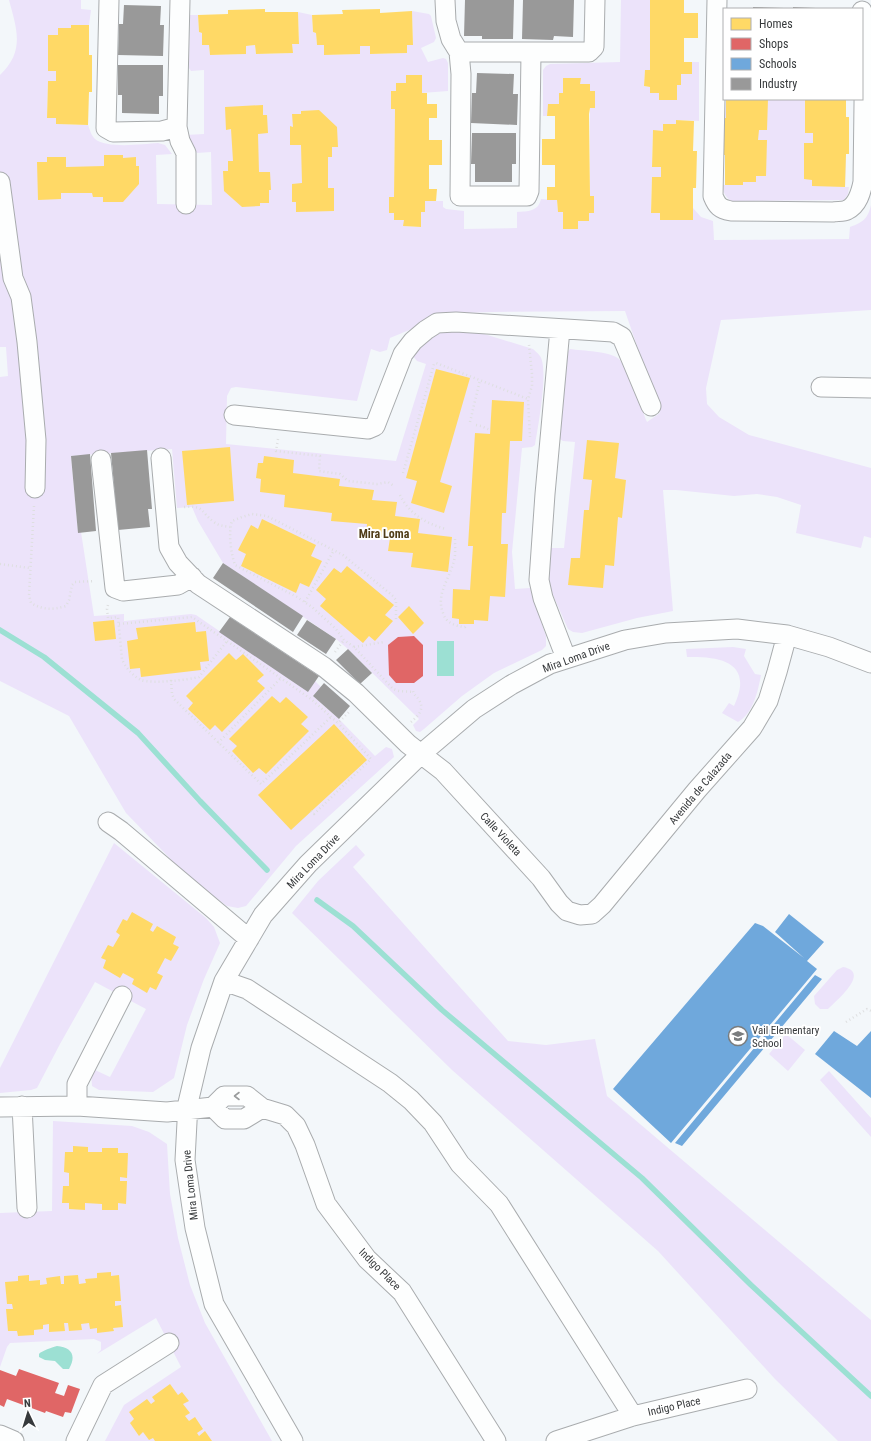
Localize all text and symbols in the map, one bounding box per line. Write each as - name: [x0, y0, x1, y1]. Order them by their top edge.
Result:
- legend: [723, 8, 863, 100]
- text: Homes: [759, 17, 793, 31]
- text: Shops: [759, 37, 788, 51]
- text: Schools: [759, 57, 797, 71]
- text: Industry: [759, 77, 797, 91]
- district label: Mira Loma: [359, 527, 410, 541]
- street label: Mira Loma Drive: [541, 639, 612, 676]
- street label: Avenida de Calazada: [666, 750, 734, 827]
- street label: Calle Violeta: [477, 810, 524, 859]
- street label: Mira Loma Drive: [284, 831, 343, 891]
- place label: Vail Elementary School: [752, 1024, 820, 1050]
- school or university icon: Vail Elementary School: [727, 1025, 749, 1047]
- one-way arrow: [234, 1092, 240, 1100]
- street label: Mira Loma Drive: [180, 1149, 201, 1221]
- street label: Indigo Place: [356, 1246, 403, 1293]
- north arrow: [8, 1393, 48, 1433]
- street label: Indigo Place: [647, 1394, 702, 1419]
- text: N: [24, 1397, 31, 1410]

